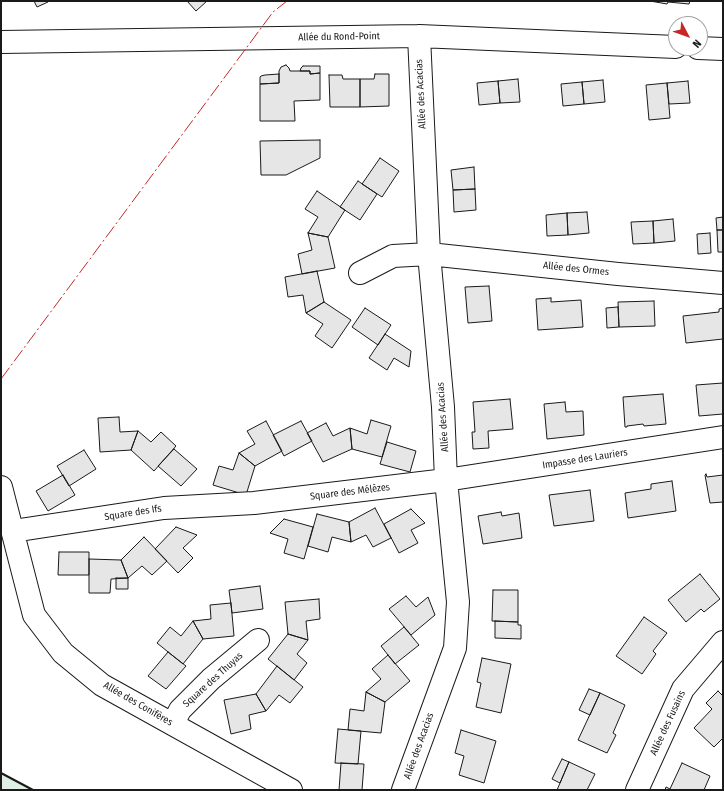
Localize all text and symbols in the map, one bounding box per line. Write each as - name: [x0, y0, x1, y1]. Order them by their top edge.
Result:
- north arrow: [668, 16, 708, 56]
- street label: Allée du Rond-Point: [298, 30, 380, 44]
- text: N: [690, 37, 704, 50]
- street label: Allée des Acacias: [413, 59, 429, 129]
- street label: Allée des Ormes: [542, 260, 610, 278]
- street label: Allée des Acacias: [435, 382, 451, 452]
- street label: Impasse des Lauriers: [542, 446, 628, 472]
- street label: Square des Mélèzes: [309, 481, 391, 503]
- street label: Square des Ifs: [104, 503, 162, 523]
- street label: Square des Thuyas: [181, 650, 245, 710]
- street label: Allée des Conifères: [101, 679, 175, 729]
- street label: Allée des Fusains: [648, 689, 688, 757]
- street label: Allée des Acacias: [401, 711, 437, 781]

